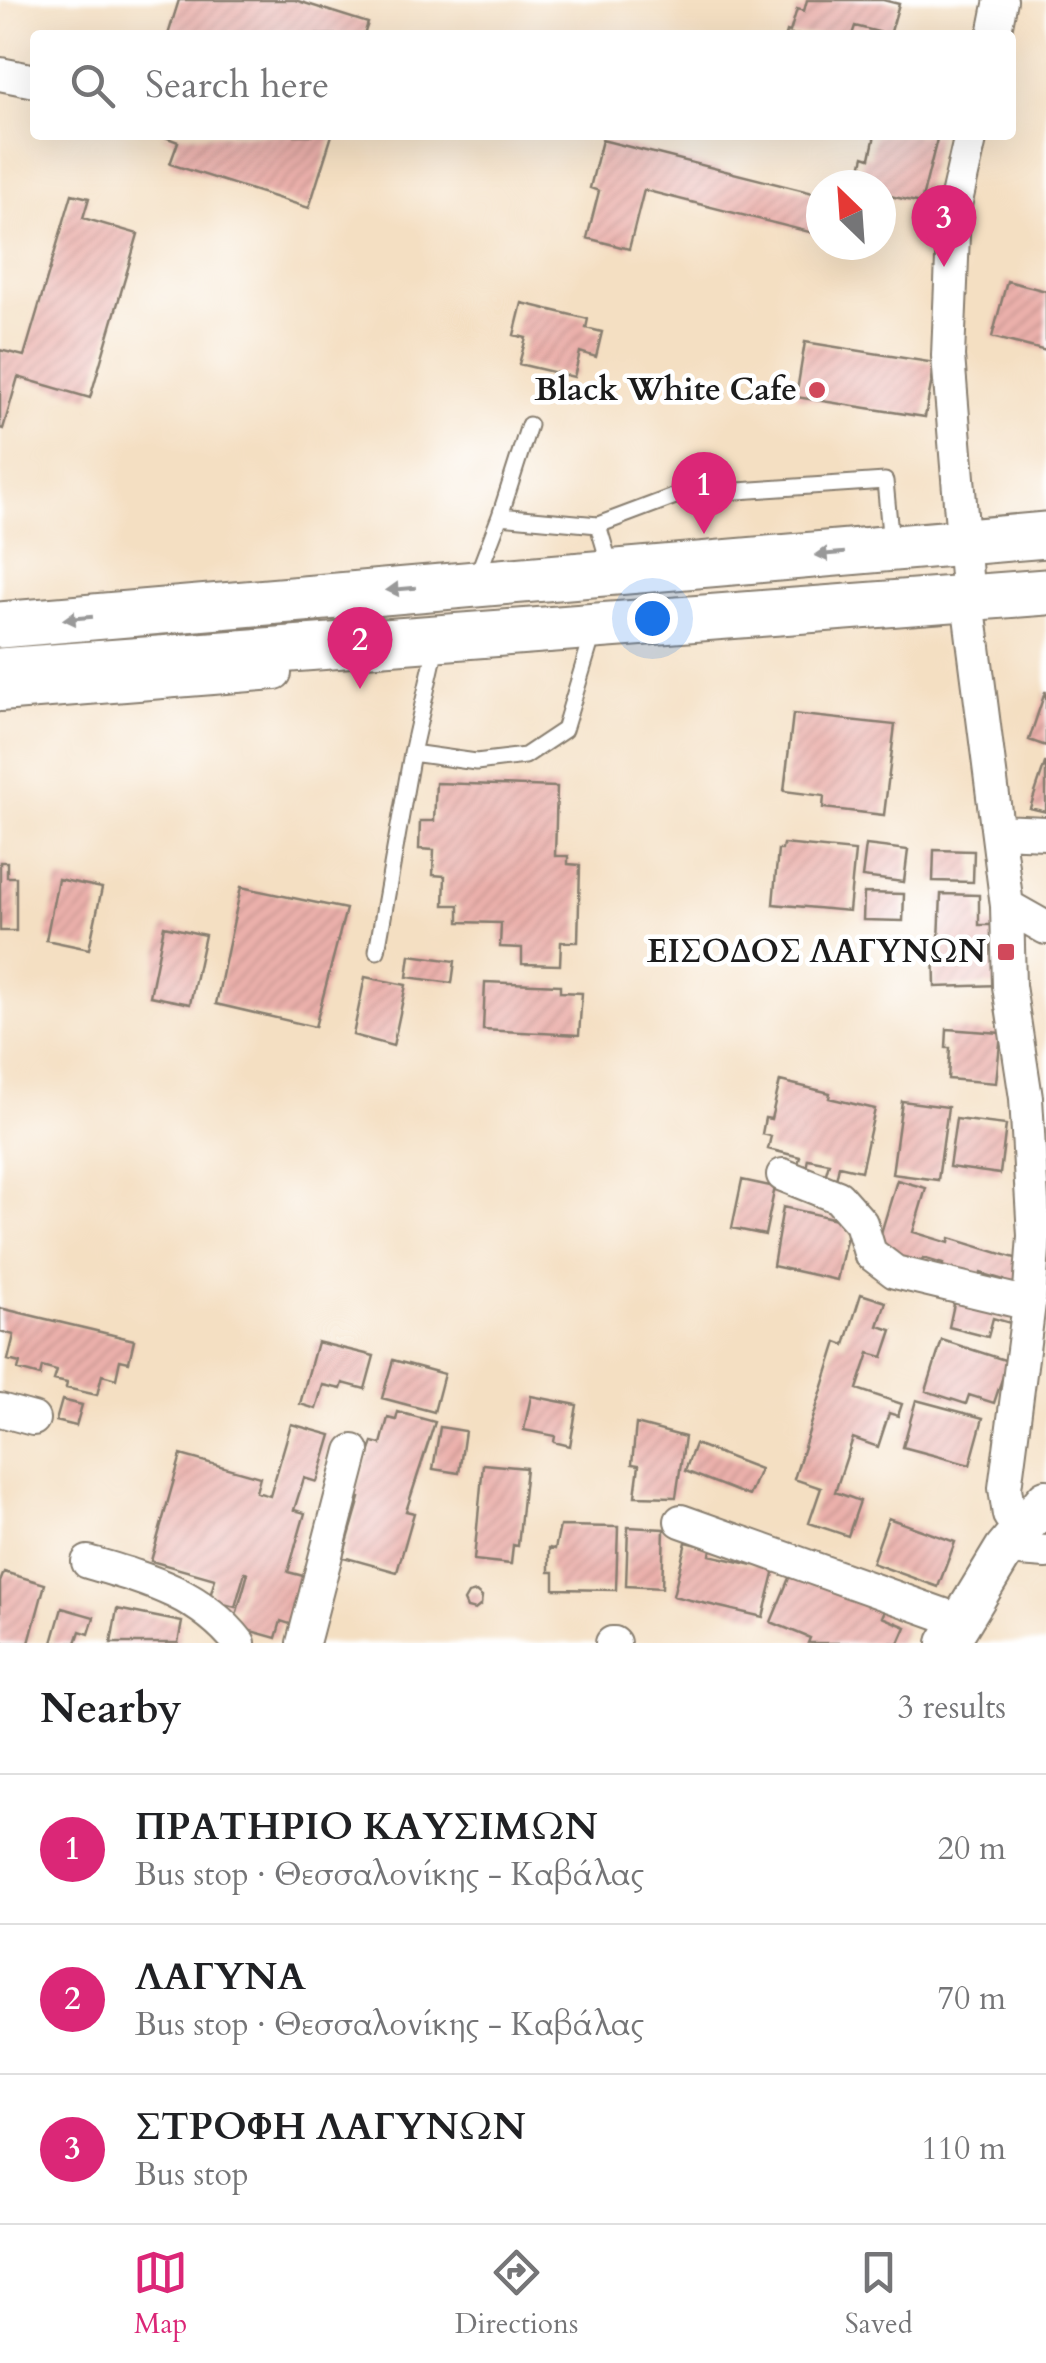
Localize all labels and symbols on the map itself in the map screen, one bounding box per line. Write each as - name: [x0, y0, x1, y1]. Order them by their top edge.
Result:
- north arrow: [806, 170, 896, 260]
- pin: 3: [912, 184, 976, 267]
- place label: Black White Cafe: [535, 368, 797, 412]
- marker: Black White Cafe: [806, 379, 828, 401]
- pin: 1: [672, 452, 736, 534]
- one-way arrow: [813, 546, 845, 562]
- one-way arrow: [385, 582, 417, 598]
- your location: [627, 593, 678, 644]
- pin: 2: [328, 606, 392, 689]
- one-way arrow: [61, 611, 93, 627]
- place label: ΕΙΣΟΔΟΣ ΛΑΓΥΝΩΝ: [647, 930, 986, 974]
- marker: ΕΙΣΟΔΟΣ ΛΑΓΥΝΩΝ: [995, 941, 1017, 963]

